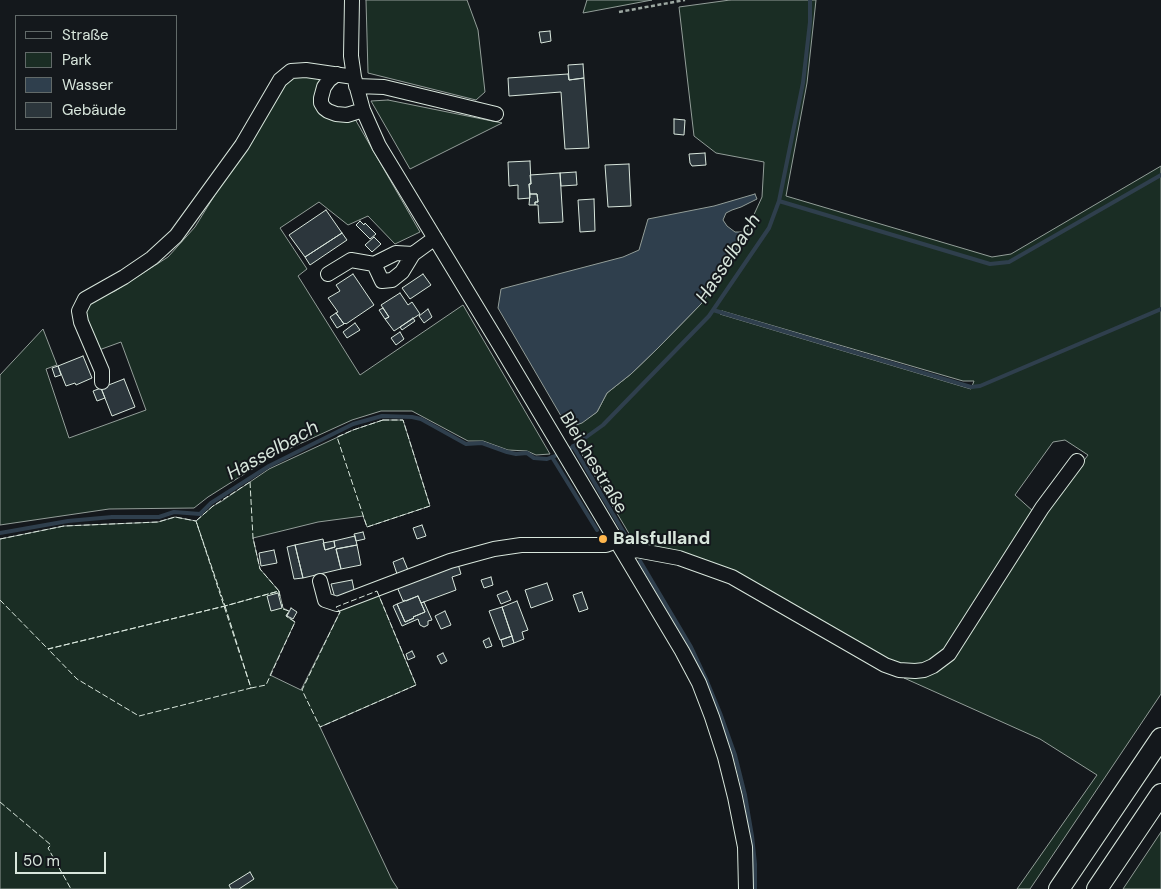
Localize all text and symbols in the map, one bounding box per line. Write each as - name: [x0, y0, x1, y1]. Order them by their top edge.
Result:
- legend: [15, 15, 178, 130]
- text: Straße: [62, 25, 109, 45]
- text: Park: [62, 50, 92, 70]
- text: Wasser: [62, 75, 113, 95]
- text: Gebäude: [62, 100, 126, 120]
- water label: Hasselbach: [692, 210, 766, 308]
- street label: Bleichestraße: [554, 408, 632, 518]
- water label: Hasselbach: [223, 416, 323, 486]
- place label: Balsfulland: [613, 528, 710, 550]
- marker: Balsfulland: [597, 533, 609, 545]
- scale bar: [18, 842, 109, 874]
- text: 50 m: [23, 851, 60, 871]

